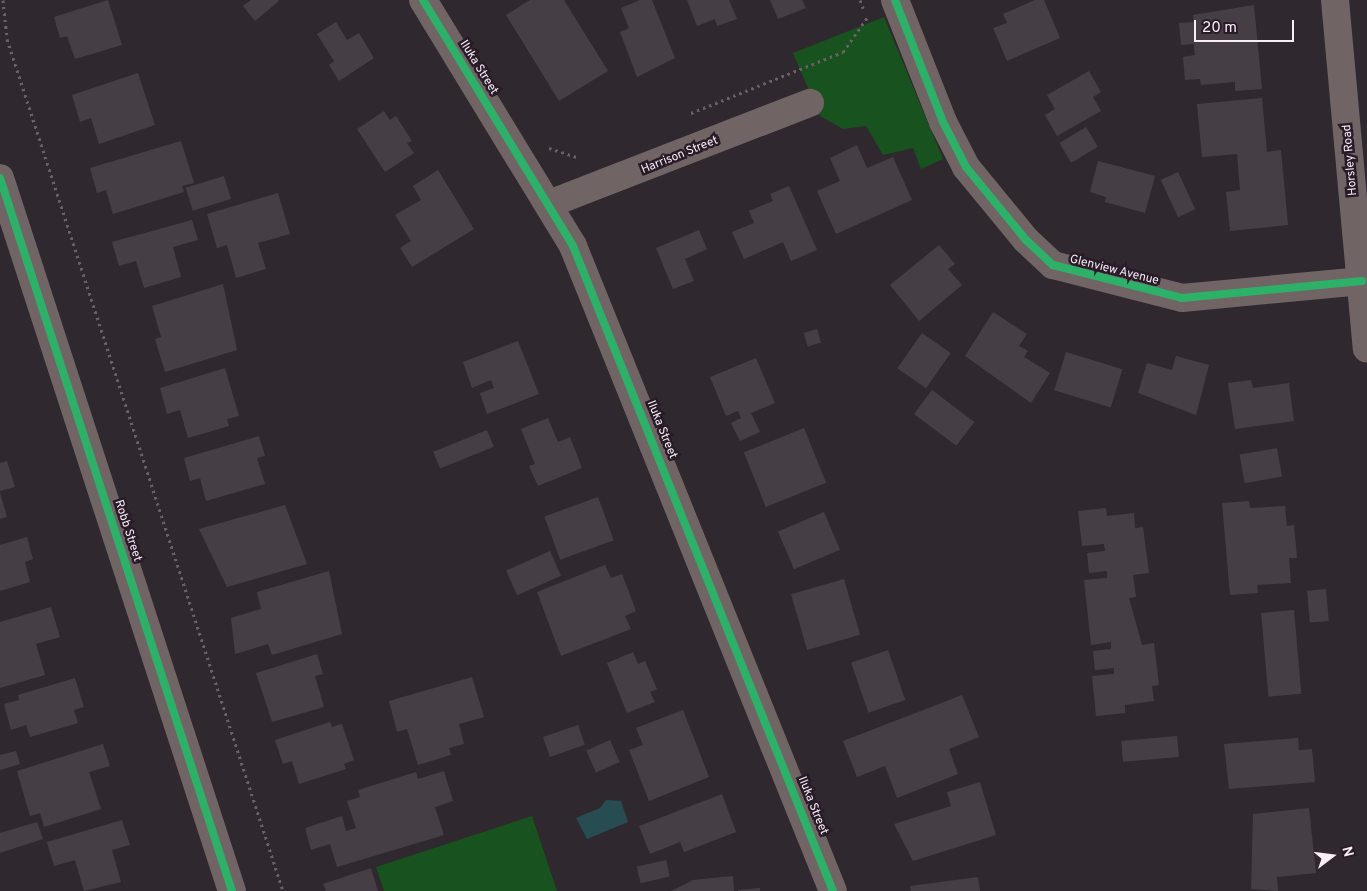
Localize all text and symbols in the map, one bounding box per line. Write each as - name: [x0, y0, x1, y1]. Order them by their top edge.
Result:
- scale bar: [1197, 10, 1297, 42]
- text: 20 m: [1202, 19, 1237, 38]
- street label: Iluka Street: [456, 38, 500, 98]
- street label: Horsley Road: [1341, 124, 1361, 196]
- street label: Harrison Street: [640, 134, 720, 178]
- street label: Glenview Avenue: [1068, 253, 1160, 289]
- street label: Iluka Street: [643, 399, 679, 461]
- street label: Robb Street: [110, 498, 144, 564]
- street label: Iluka Street: [794, 775, 830, 837]
- north arrow: [1307, 831, 1357, 881]
- text: N: [1337, 845, 1356, 859]

